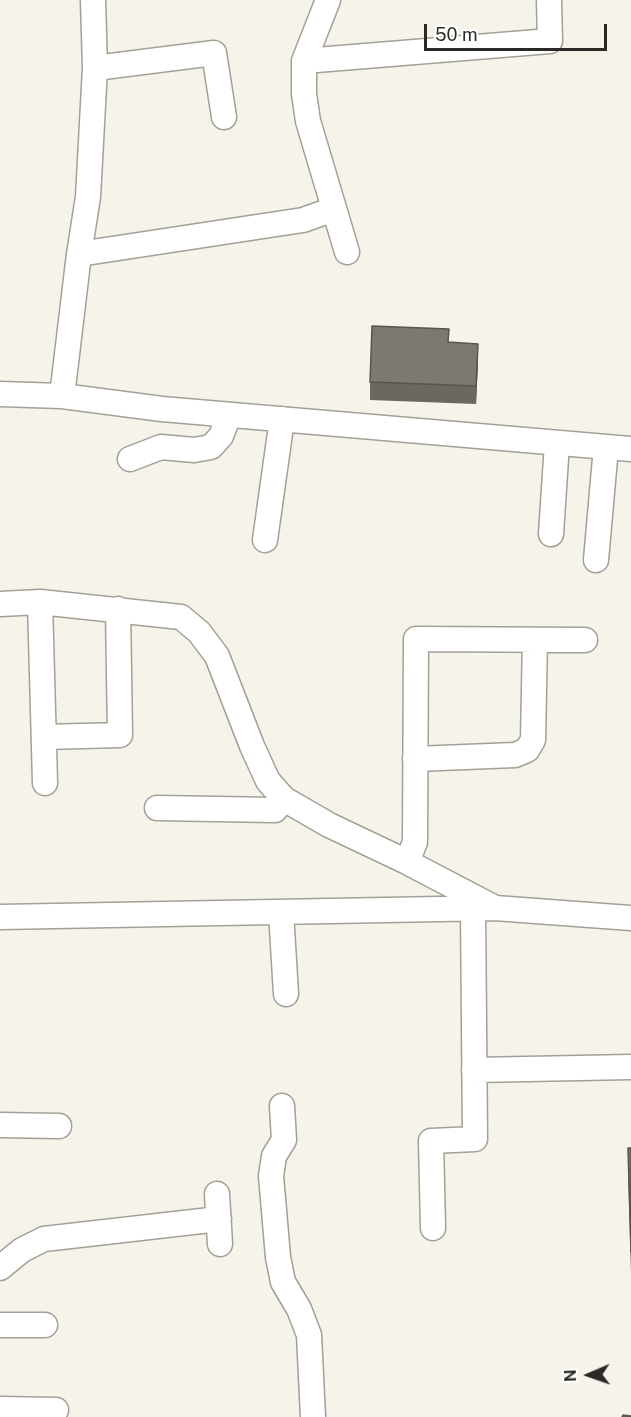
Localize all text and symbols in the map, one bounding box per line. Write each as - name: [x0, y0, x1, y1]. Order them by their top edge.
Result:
- scale bar: [427, 12, 610, 50]
- text: 50 m: [435, 24, 478, 45]
- north arrow: [559, 1345, 619, 1405]
- text: N: [561, 1369, 580, 1382]

